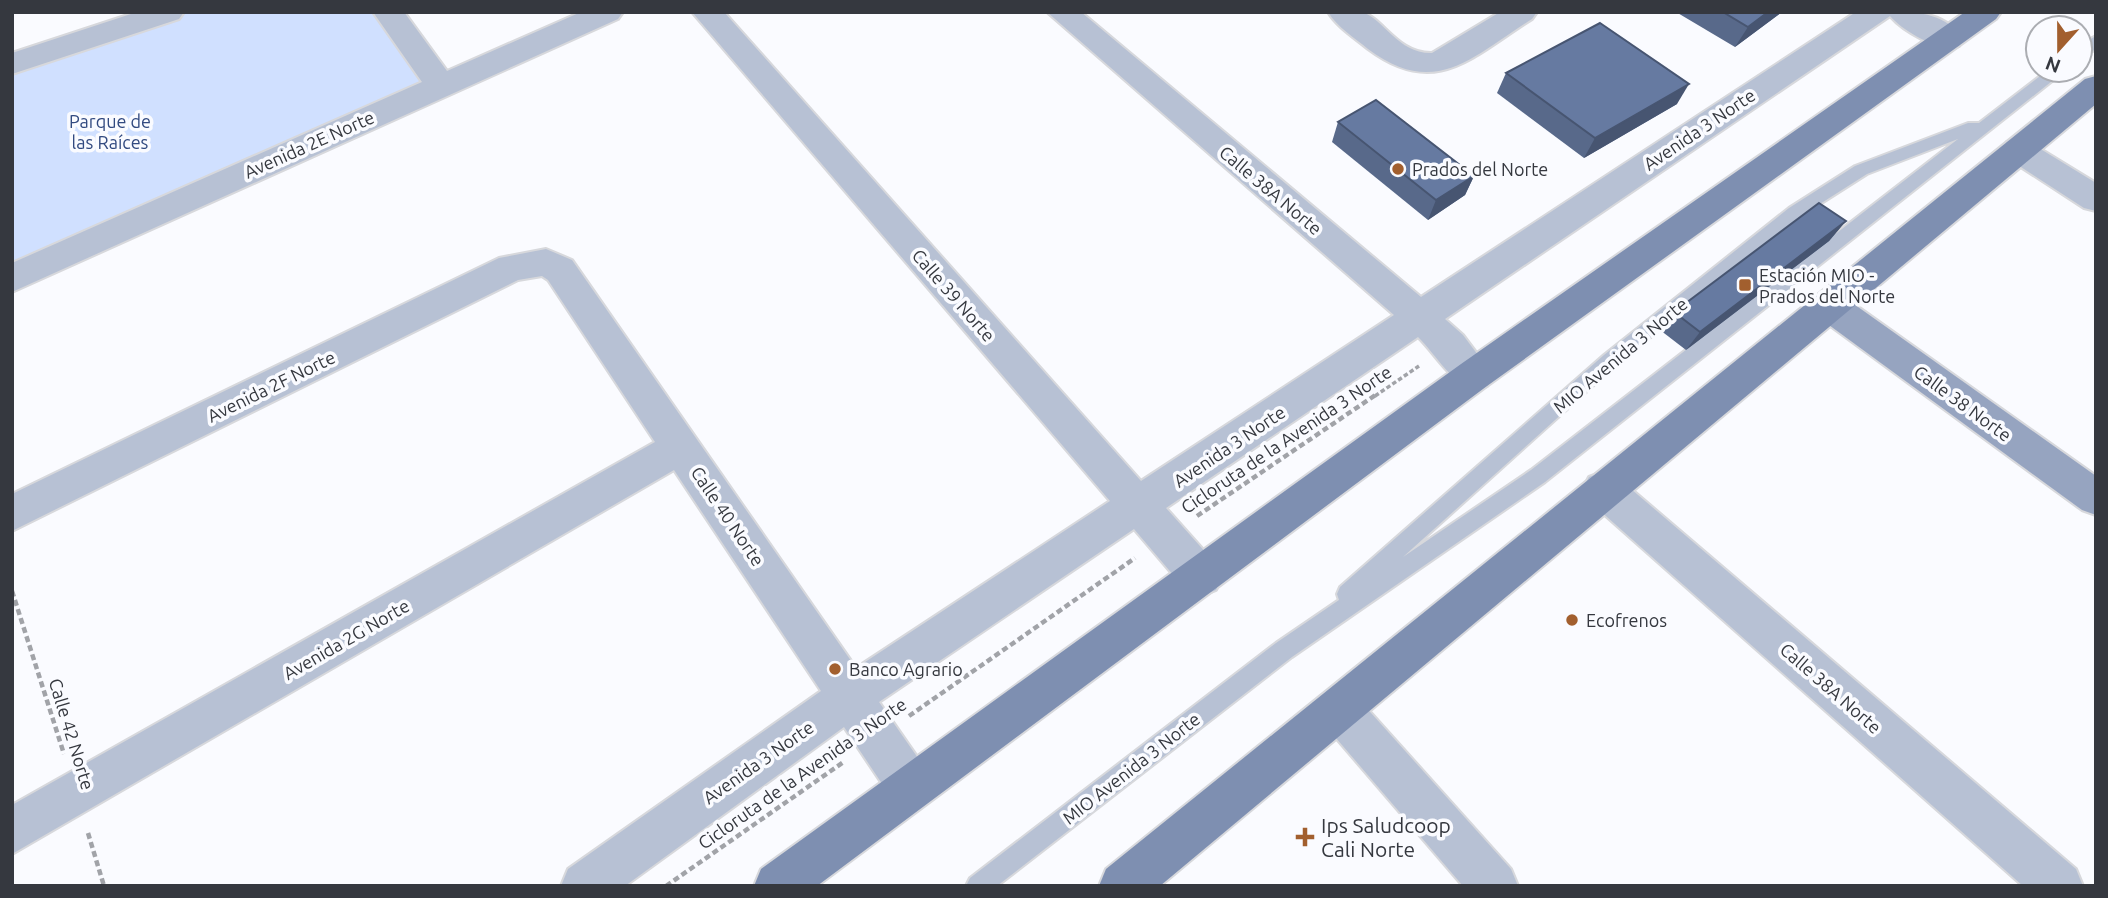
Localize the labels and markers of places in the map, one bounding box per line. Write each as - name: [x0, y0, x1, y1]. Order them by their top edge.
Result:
- place label: Prados del Norte: [1412, 159, 1548, 179]
- marker: Prados del Norte: [1390, 161, 1406, 177]
- place label: Estación MIO - Prados del Norte: [1759, 265, 1895, 306]
- marker: Estación MIO - Prados del Norte: [1737, 277, 1753, 293]
- place label: Ecofrenos: [1586, 610, 1667, 630]
- marker: Ecofrenos: [1564, 612, 1580, 628]
- place label: Banco Agrario: [849, 659, 963, 679]
- marker: Banco Agrario: [827, 661, 843, 677]
- place label: Ips Saludcoop Cali Norte: [1321, 813, 1451, 861]
- marker: Ips Saludcoop Cali Norte: [1295, 827, 1315, 847]

